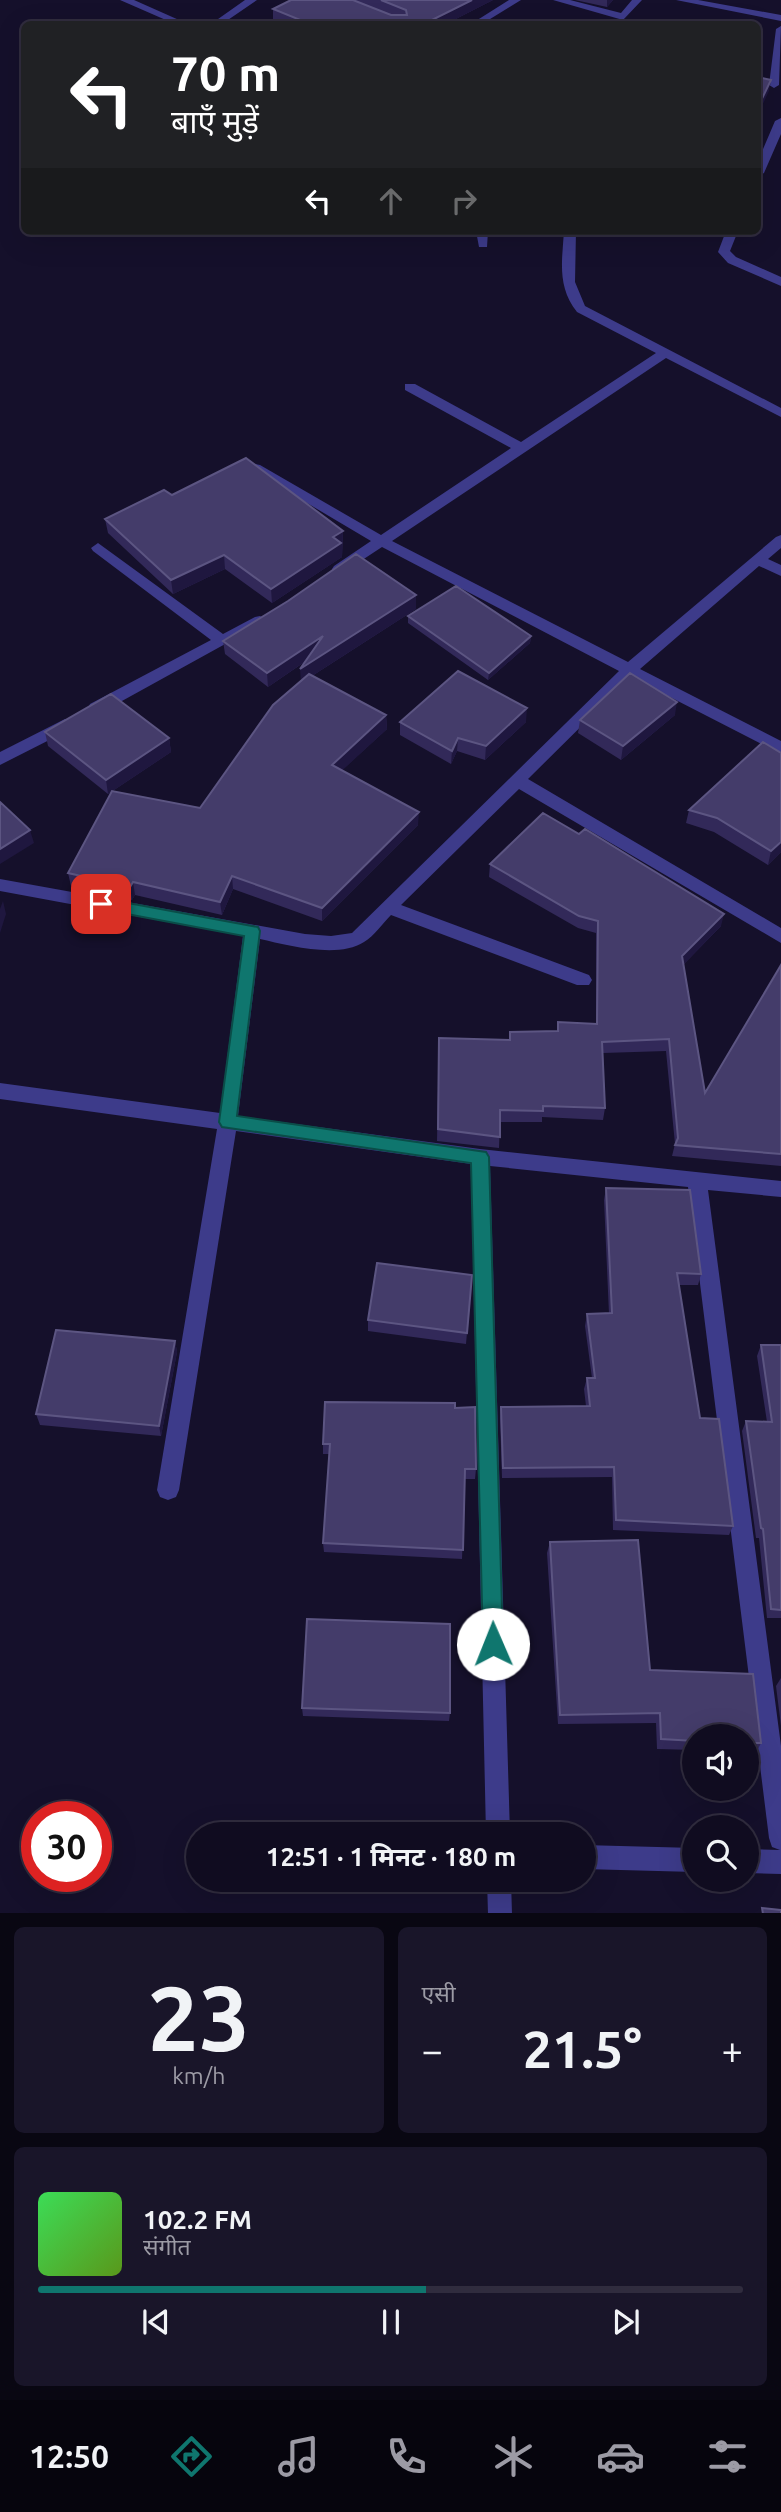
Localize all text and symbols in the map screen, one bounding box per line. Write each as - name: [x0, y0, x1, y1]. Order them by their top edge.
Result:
- text: 70 m: [171, 45, 280, 100]
- icon: left: [56, 49, 147, 140]
- text: बाएँ मुड़ें: [171, 103, 259, 139]
- icon: left: [299, 182, 337, 220]
- icon: ahead: [372, 182, 410, 220]
- icon: right: [445, 182, 483, 220]
- pin: [71, 874, 131, 934]
- icon: arrive: [82, 885, 120, 923]
- position arrow: [456, 1607, 530, 1681]
- map controls: [682, 1724, 759, 1892]
- button: sound: [682, 1724, 759, 1801]
- speed limit sign: 30: [21, 1801, 112, 1892]
- button: search: [682, 1815, 759, 1892]
- text: 12:51 · 1 मिनट · 180 m: [266, 1842, 516, 1871]
- text: 23: [147, 1966, 250, 2068]
- text: एसी: [422, 1981, 456, 2006]
- text: 21.5°: [523, 2020, 642, 2078]
- text: −: [422, 2029, 443, 2071]
- text: +: [722, 2029, 743, 2071]
- text: km/h: [172, 2063, 225, 2088]
- text: 102.2 FM: [143, 2205, 252, 2234]
- text: संगीत: [143, 2234, 191, 2259]
- icon: previous: [137, 2303, 175, 2341]
- icon: pause: [372, 2303, 410, 2341]
- icon: next: [607, 2303, 645, 2341]
- icon: directions: [167, 2432, 216, 2481]
- icon: music: [274, 2432, 323, 2481]
- icon: phone: [382, 2432, 431, 2481]
- icon: climate: [489, 2432, 538, 2481]
- icon: car: [596, 2432, 645, 2481]
- icon: filters: [703, 2432, 752, 2481]
- text: 12:50: [29, 2438, 109, 2474]

